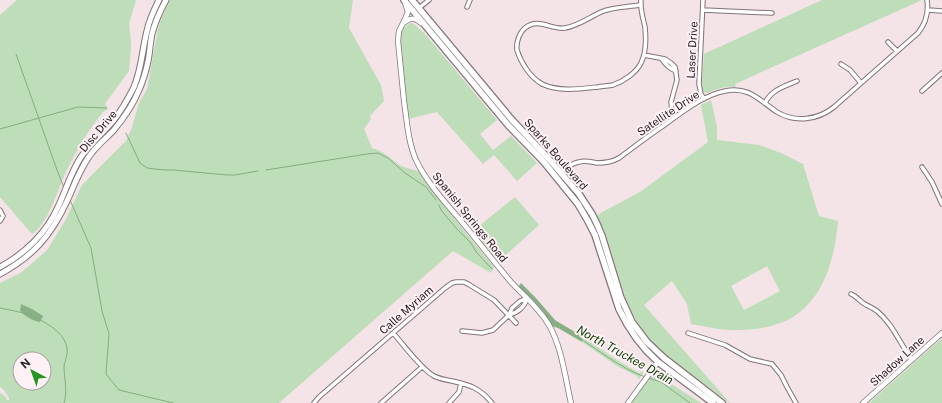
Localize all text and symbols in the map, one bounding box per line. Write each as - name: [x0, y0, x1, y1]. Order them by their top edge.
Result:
- street label: Laser Drive: [685, 21, 699, 79]
- street label: Satellite Drive: [635, 88, 701, 138]
- street label: Disc Drive: [77, 108, 119, 154]
- street label: Sparks Boulevard: [522, 116, 590, 192]
- street label: Spanish Springs Road: [430, 170, 510, 264]
- street label: Calle Myriam: [377, 284, 435, 336]
- water label: North Truckee Drain: [574, 323, 676, 388]
- street label: Shadow Lane: [868, 334, 926, 388]
- north arrow: [12, 351, 52, 391]
- text: N: [18, 356, 33, 371]

